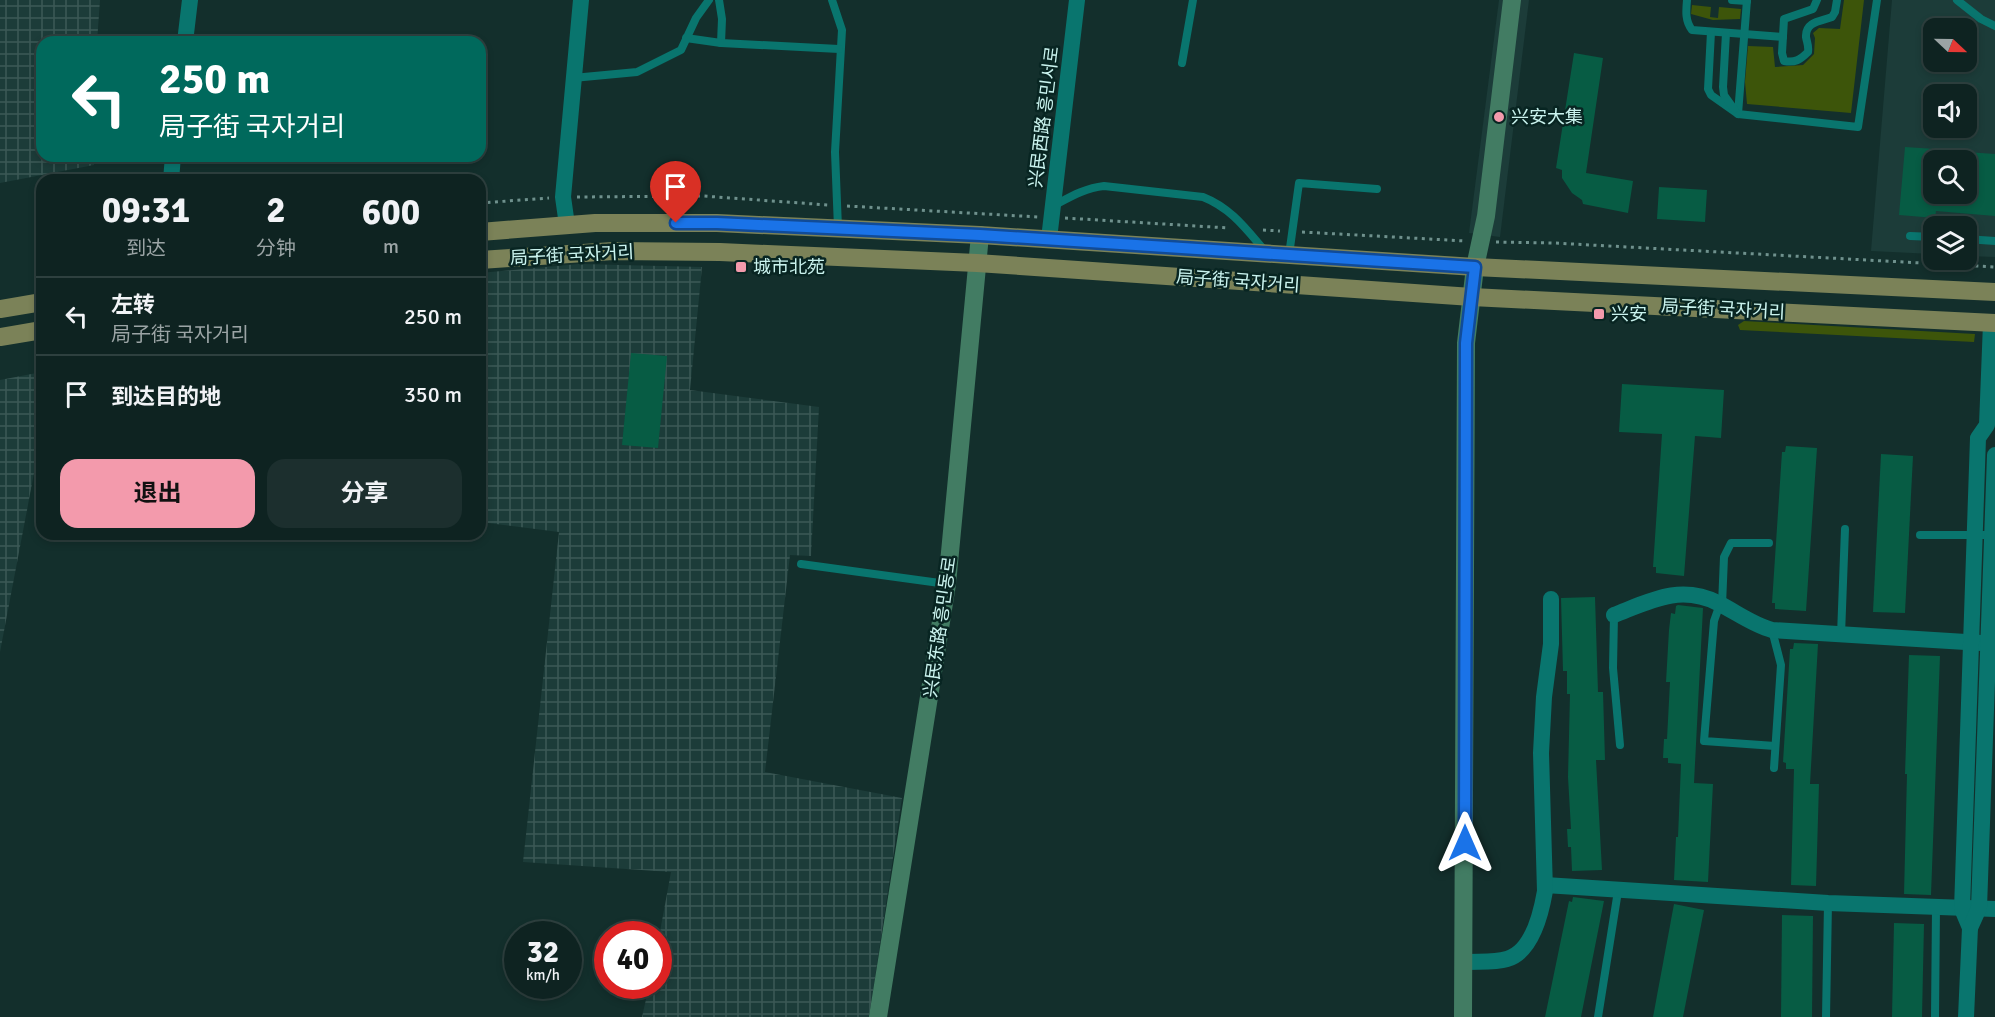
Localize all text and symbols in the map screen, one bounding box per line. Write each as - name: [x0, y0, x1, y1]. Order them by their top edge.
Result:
- north arrow: [1923, 18, 1977, 72]
- map controls: [1923, 18, 1977, 270]
- street label: 兴民西路 흥민서로: [1024, 45, 1064, 189]
- text: 250 m: [159, 54, 270, 105]
- icon: left: [60, 60, 138, 138]
- button: sound: [1923, 84, 1977, 138]
- place label: 兴安大集: [1511, 106, 1583, 128]
- marker: 兴安大集: [1492, 110, 1506, 124]
- text: 局子街 국자거리: [159, 111, 345, 144]
- button: search: [1923, 150, 1977, 204]
- pin: [650, 161, 701, 223]
- icon: arrive: [659, 170, 692, 203]
- text: 09:31: [102, 188, 190, 233]
- text: 2: [266, 188, 286, 233]
- text: 600: [362, 190, 420, 235]
- button: layers: [1923, 216, 1977, 270]
- text: m: [383, 234, 399, 259]
- text: 到达: [126, 236, 166, 261]
- text: 分钟: [256, 236, 296, 261]
- street label: 局子街 국자거리: [509, 241, 635, 269]
- place label: 城市北苑: [753, 256, 825, 278]
- marker: 城市北苑: [734, 260, 748, 274]
- street label: 局子街 국자거리: [1175, 266, 1301, 296]
- text: 左转: [111, 291, 155, 318]
- street label: 局子街 국자거리: [1660, 295, 1786, 323]
- icon: left: [60, 300, 93, 333]
- text: 250 m: [404, 303, 462, 330]
- place label: 兴安: [1611, 303, 1647, 325]
- marker: 兴安: [1592, 307, 1606, 321]
- text: 局子街 국자거리: [111, 322, 249, 347]
- icon: arrive: [60, 378, 93, 411]
- text: 350 m: [404, 381, 462, 408]
- text: 到达目的地: [111, 383, 221, 410]
- button: 退出: [60, 459, 255, 528]
- button: 分享: [267, 459, 462, 528]
- street label: 兴民东路 흥민동로: [919, 555, 961, 699]
- position arrow: [1433, 811, 1497, 875]
- speed limit sign: 40: [594, 921, 672, 999]
- text: 32: [527, 934, 559, 971]
- text: km/h: [526, 966, 560, 984]

